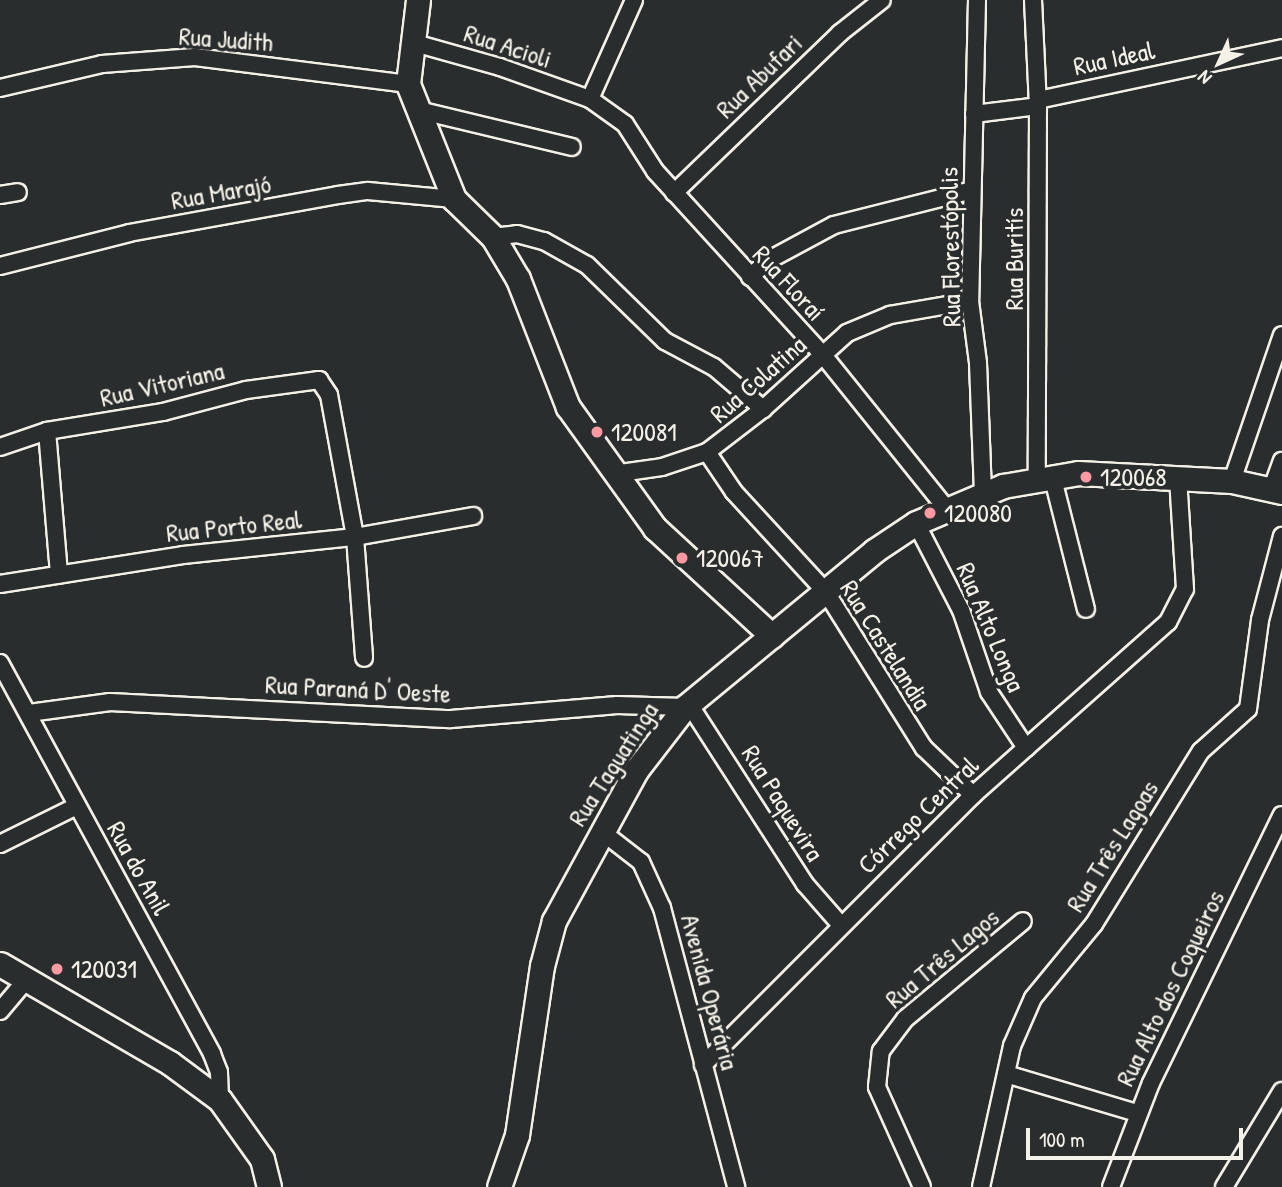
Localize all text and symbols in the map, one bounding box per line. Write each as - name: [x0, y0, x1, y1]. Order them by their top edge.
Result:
- street label: Rua Acioli: [460, 17, 556, 75]
- street label: Rua Judith: [178, 20, 274, 58]
- street label: Rua Abufari: [709, 27, 809, 125]
- north arrow: [1184, 28, 1254, 98]
- street label: Rua Ideal: [1071, 34, 1157, 82]
- text: N: [1191, 65, 1217, 91]
- street label: Rua Florestópolis: [933, 167, 967, 327]
- street label: Rua Marajó: [169, 168, 273, 216]
- street label: Rua Buritís: [998, 208, 1030, 310]
- street label: Rua Floraí: [746, 239, 832, 327]
- street label: Rua Colatina: [704, 329, 812, 429]
- street label: Rua Vitoriana: [97, 355, 227, 413]
- place label: 120081: [611, 416, 677, 448]
- marker: 120081: [589, 424, 605, 440]
- place label: 120068: [1100, 461, 1167, 493]
- marker: 120068: [1078, 469, 1094, 485]
- place label: 120080: [944, 497, 1012, 529]
- street label: Rua Porto Real: [165, 503, 303, 549]
- marker: 120080: [922, 505, 938, 521]
- place label: 120067: [696, 542, 764, 574]
- marker: 120067: [674, 550, 690, 566]
- street label: Rua Alto Longa: [950, 558, 1032, 696]
- street label: Rua Castelandia: [834, 574, 938, 716]
- street label: Rua Paraná D' Oeste: [264, 669, 452, 709]
- street label: Rua Taguatinga: [561, 696, 665, 832]
- street label: Rua Paquevira: [735, 739, 831, 867]
- street label: Córrego Central: [851, 750, 985, 880]
- street label: Rua Três Lagoas: [1059, 775, 1165, 917]
- street label: Rua do Anil: [101, 816, 177, 920]
- street label: Rua Alto dos Coqueiros: [1109, 885, 1231, 1091]
- street label: Rua Três Lagos: [879, 901, 1005, 1015]
- street label: Avenida Operária: [674, 911, 746, 1073]
- place label: 120031: [71, 953, 137, 985]
- marker: 120031: [49, 961, 65, 977]
- scale bar: [1030, 1114, 1247, 1158]
- text: 100 m: [1039, 1125, 1085, 1154]

